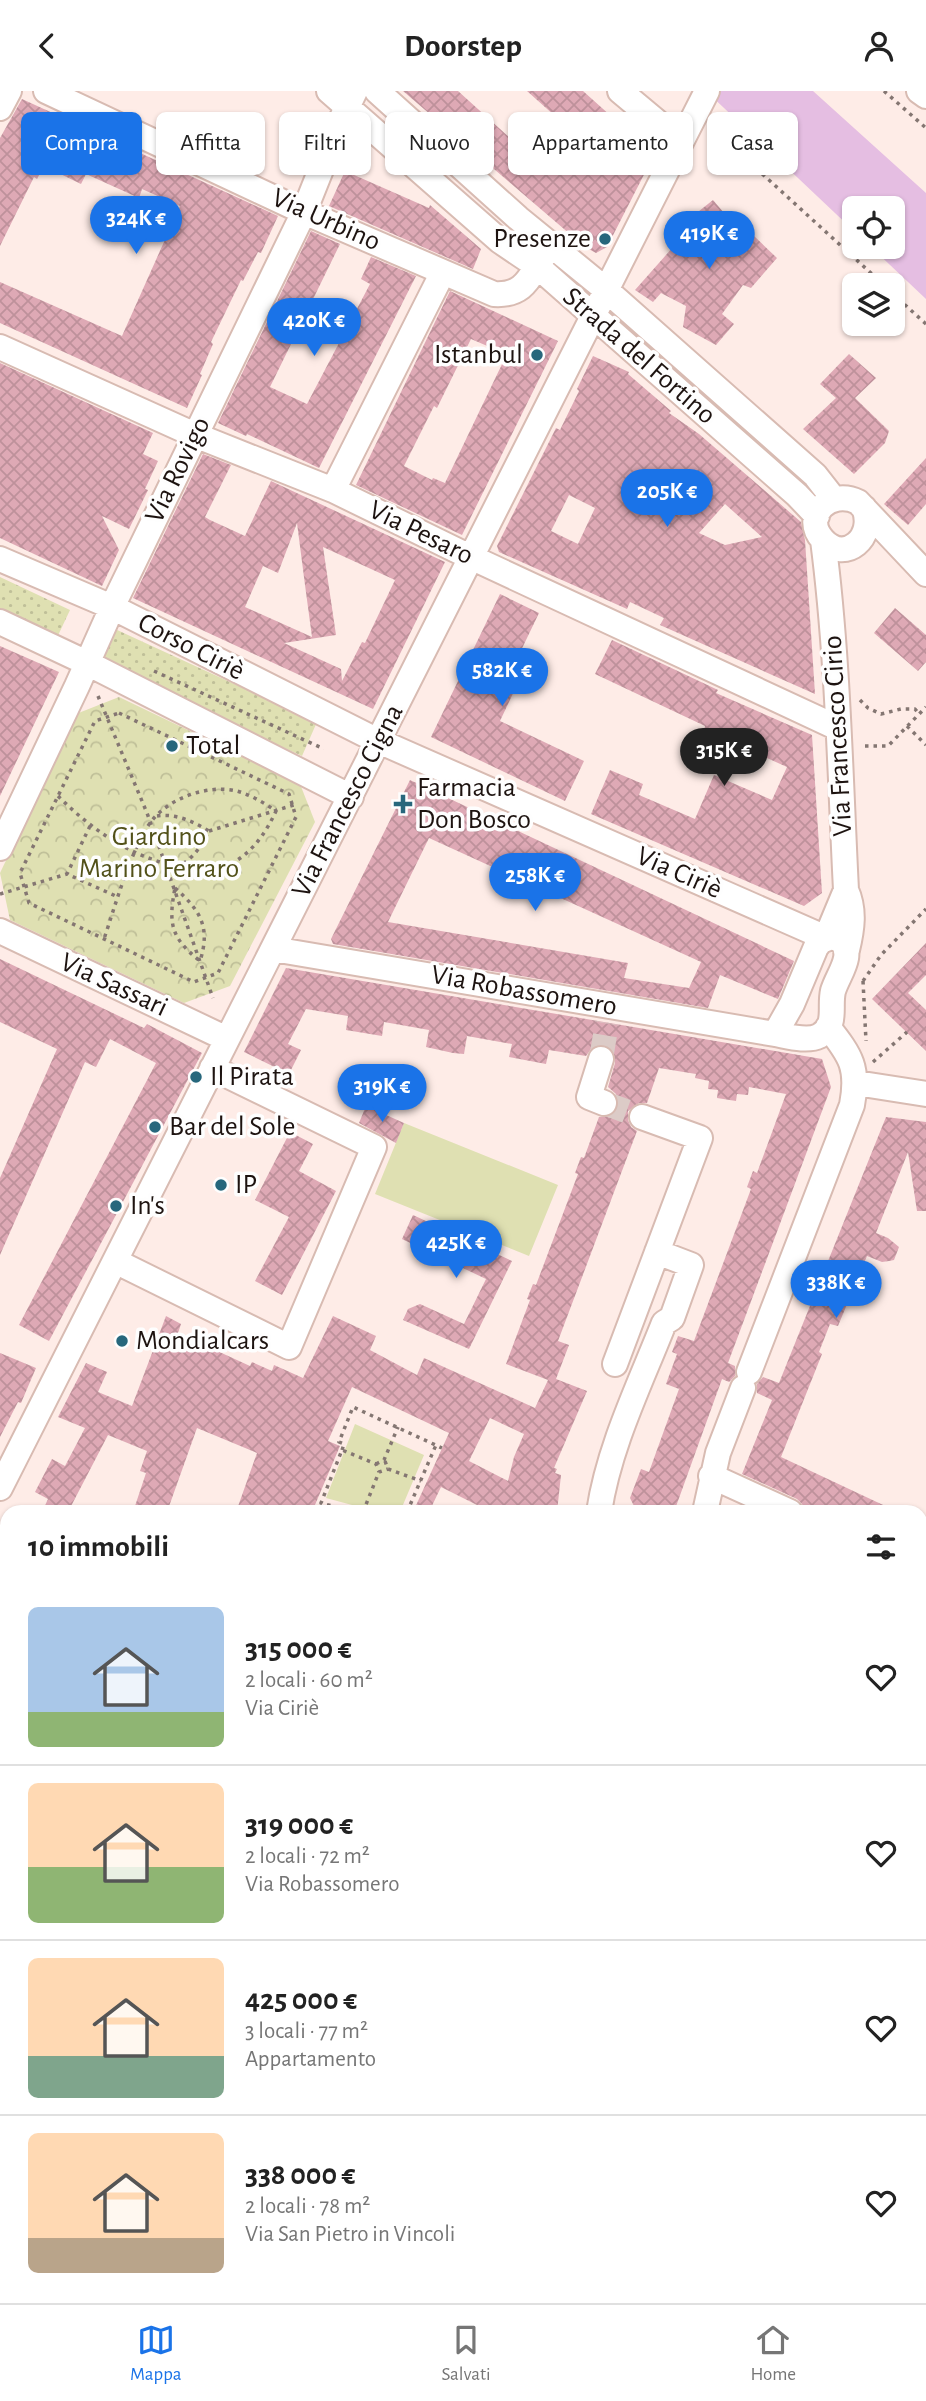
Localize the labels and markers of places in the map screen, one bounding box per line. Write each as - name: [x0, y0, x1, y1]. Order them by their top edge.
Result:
- pin: 324K €: [79, 197, 193, 256]
- pin: 419K €: [652, 211, 766, 271]
- place label: Presenze: [493, 225, 591, 253]
- marker: Presenze: [597, 231, 613, 247]
- pin: 420K €: [257, 299, 371, 358]
- place label: Istanbul: [434, 341, 523, 369]
- marker: Istanbul: [529, 347, 545, 363]
- pin: 205K €: [610, 469, 724, 529]
- pin: 582K €: [445, 649, 559, 708]
- pin: 315K €: [667, 729, 781, 788]
- place label: Total: [186, 732, 240, 760]
- marker: Total: [164, 738, 180, 754]
- place label: Farmacia Don Bosco: [417, 774, 531, 834]
- marker: Farmacia Don Bosco: [395, 796, 411, 812]
- pin: 258K €: [478, 853, 592, 913]
- place label: Il Pirata: [210, 1063, 294, 1091]
- pin: 319K €: [325, 1065, 439, 1124]
- marker: Il Pirata: [188, 1069, 204, 1085]
- place label: Bar del Sole: [169, 1113, 296, 1141]
- marker: Bar del Sole: [147, 1119, 163, 1135]
- place label: IP: [235, 1171, 257, 1199]
- marker: IP: [213, 1177, 229, 1193]
- place label: In's: [130, 1192, 165, 1220]
- marker: In's: [108, 1198, 124, 1214]
- pin: 425K €: [399, 1221, 513, 1280]
- pin: 338K €: [779, 1261, 893, 1320]
- place label: Mondialcars: [136, 1327, 269, 1355]
- marker: Mondialcars: [114, 1333, 130, 1349]

